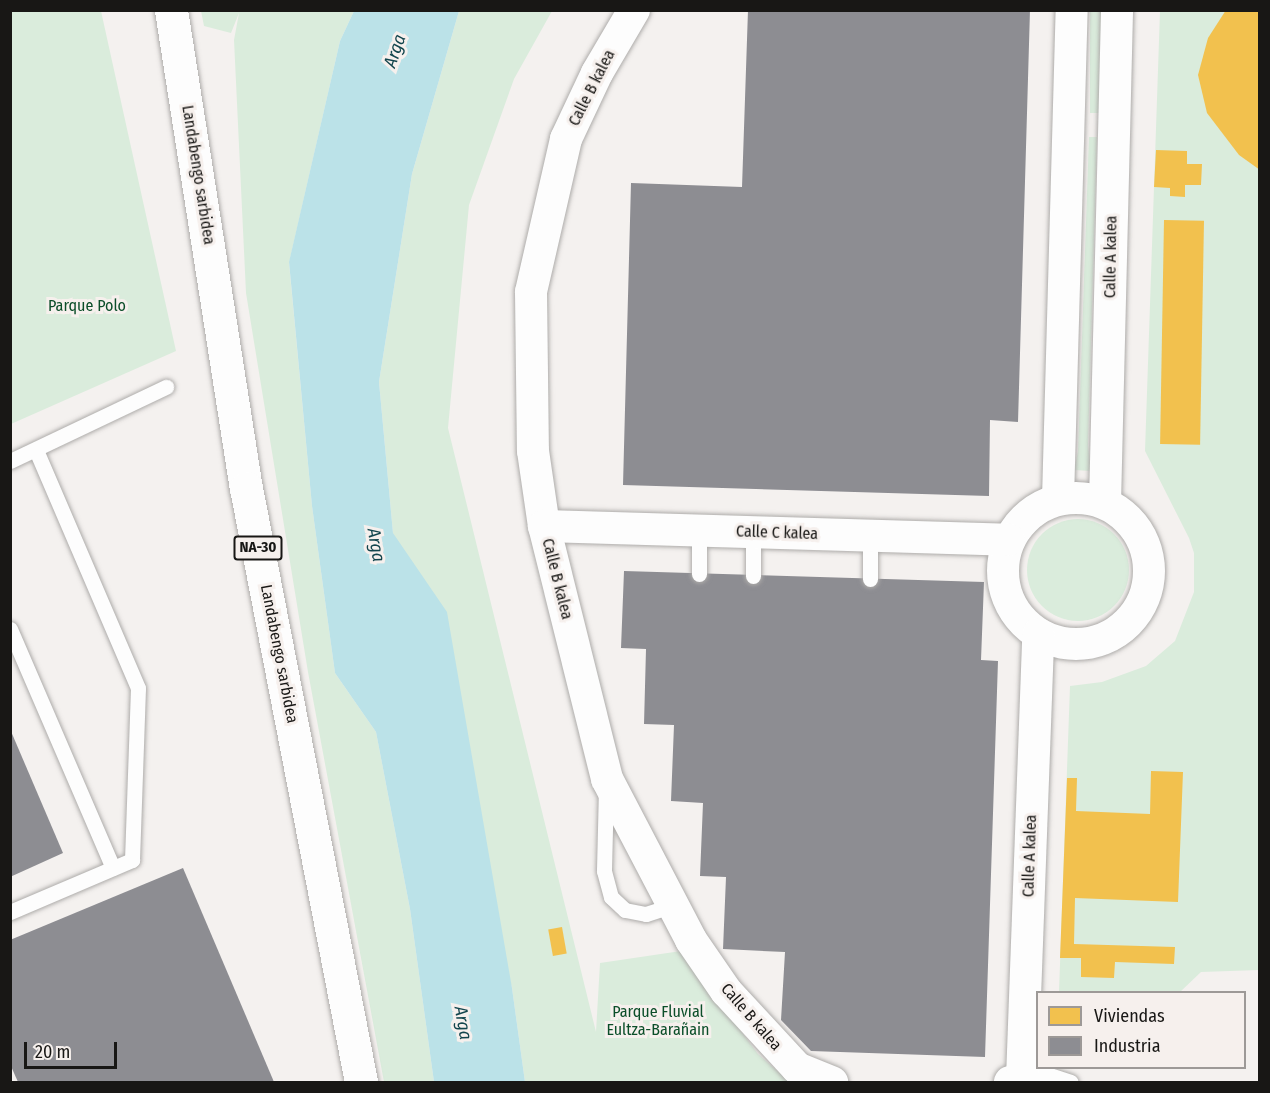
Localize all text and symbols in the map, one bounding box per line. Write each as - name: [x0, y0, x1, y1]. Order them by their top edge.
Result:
- water label: Arga: [379, 31, 411, 71]
- street label: Calle B kalea: [565, 47, 619, 129]
- street label: Landabengo sarbidea: [178, 104, 218, 246]
- street label: Calle A kalea: [1101, 216, 1121, 298]
- park label: Parque Polo: [48, 296, 126, 316]
- street label: Calle C kalea: [736, 522, 818, 544]
- water label: Arga: [362, 526, 390, 564]
- road number: NA-30: [232, 536, 284, 560]
- street label: Calle B kalea: [538, 536, 576, 622]
- street label: Landabengo sarbidea: [256, 583, 302, 725]
- street label: Calle A kalea: [1019, 814, 1041, 898]
- street label: Calle B kalea: [717, 979, 785, 1055]
- legend: [1036, 991, 1246, 1069]
- park label: Parque Fluvial Eultza-Barañain: [606, 1002, 710, 1040]
- water label: Arga: [449, 1004, 477, 1042]
- text: Viviendas: [1094, 1005, 1165, 1027]
- scale bar: [27, 1030, 120, 1068]
- text: Industria: [1094, 1035, 1160, 1057]
- text: 20 m: [35, 1041, 70, 1063]

